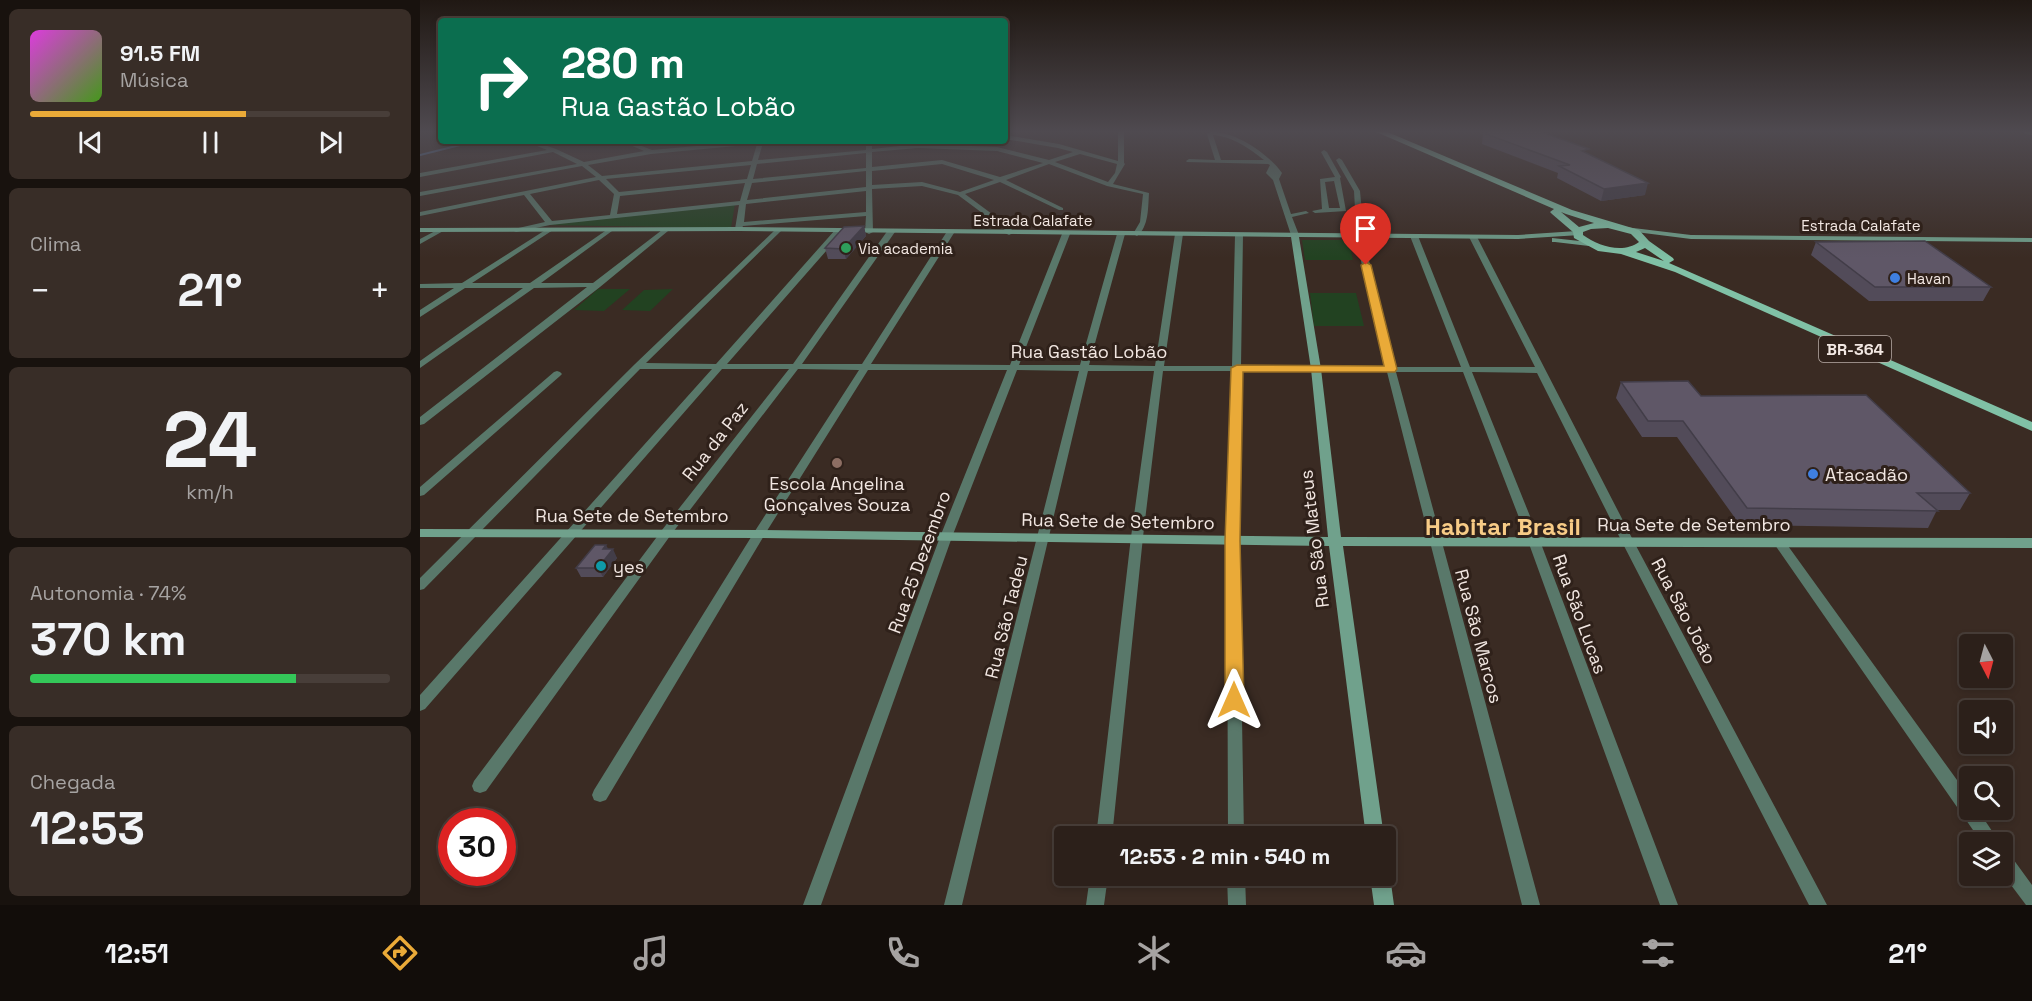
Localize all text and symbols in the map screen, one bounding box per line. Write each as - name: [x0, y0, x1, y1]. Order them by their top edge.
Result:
- text: 280 m: [561, 37, 685, 90]
- text: 91.5 FM: [120, 39, 200, 67]
- icon: right: [462, 42, 540, 120]
- text: Música: [120, 67, 188, 93]
- text: Rua Gastão Lobão: [561, 89, 796, 124]
- icon: previous: [74, 126, 107, 159]
- icon: pause: [194, 126, 227, 159]
- icon: next: [314, 126, 347, 159]
- pin: [1340, 203, 1391, 265]
- street label: Estrada Calafate: [973, 211, 1093, 230]
- icon: arrive: [1349, 212, 1382, 245]
- street label: Estrada Calafate: [1801, 216, 1921, 235]
- text: Clima: [30, 231, 81, 257]
- place label: Via academia: [858, 239, 953, 258]
- marker: Via academia: [839, 241, 853, 255]
- text: 21°: [178, 262, 242, 319]
- place label: Havan: [1907, 269, 1951, 288]
- text: −: [30, 270, 50, 312]
- text: +: [370, 270, 390, 312]
- marker: Havan: [1888, 271, 1902, 285]
- road number: BR-364: [1819, 336, 1891, 362]
- street label: Rua Gastão Lobão: [1011, 340, 1167, 363]
- text: 24: [163, 390, 257, 490]
- street label: Rua da Paz: [677, 397, 753, 485]
- marker: Escola Angelina Gonçalves Souza: [830, 456, 844, 470]
- place label: Atacadão: [1825, 463, 1908, 486]
- marker: Atacadão: [1806, 467, 1820, 481]
- street label: Rua São Mateus: [1294, 469, 1334, 609]
- place label: Escola Angelina Gonçalves Souza: [764, 472, 910, 516]
- text: km/h: [186, 479, 234, 505]
- street label: Rua 25 Dezembro: [883, 487, 955, 637]
- street label: Rua Sete de Setembro: [535, 504, 729, 527]
- street label: Rua Sete de Setembro: [1021, 508, 1215, 534]
- district label: Habitar Brasil: [1425, 511, 1581, 542]
- street label: Rua Sete de Setembro: [1597, 513, 1791, 536]
- street label: Rua São Lucas: [1548, 551, 1612, 677]
- street label: Rua São Tadeu: [980, 553, 1032, 681]
- street label: Rua São João: [1646, 554, 1722, 668]
- place label: yes: [613, 555, 644, 578]
- marker: yes: [594, 559, 608, 573]
- street label: Rua São Marcos: [1450, 566, 1508, 706]
- text: Autonomia · 74%: [30, 580, 186, 606]
- text: 370 km: [30, 611, 187, 668]
- north arrow: [1959, 634, 2013, 688]
- map controls: [1959, 634, 2013, 886]
- position arrow: [1202, 668, 1266, 732]
- button: sound: [1959, 700, 2013, 754]
- button: search: [1959, 766, 2013, 820]
- text: Chegada: [30, 769, 115, 795]
- text: 12:53: [30, 800, 145, 857]
- speed limit sign: 30: [438, 808, 516, 886]
- button: layers: [1959, 832, 2013, 886]
- text: 12:53 · 2 min · 540 m: [1120, 842, 1330, 870]
- icon: directions: [379, 932, 421, 974]
- icon: music: [630, 932, 672, 974]
- icon: phone: [882, 932, 924, 974]
- icon: climate: [1133, 932, 1175, 974]
- icon: car: [1385, 932, 1427, 974]
- icon: filters: [1637, 932, 1679, 974]
- text: 12:51: [105, 936, 169, 971]
- text: 21°: [1888, 936, 1927, 971]

